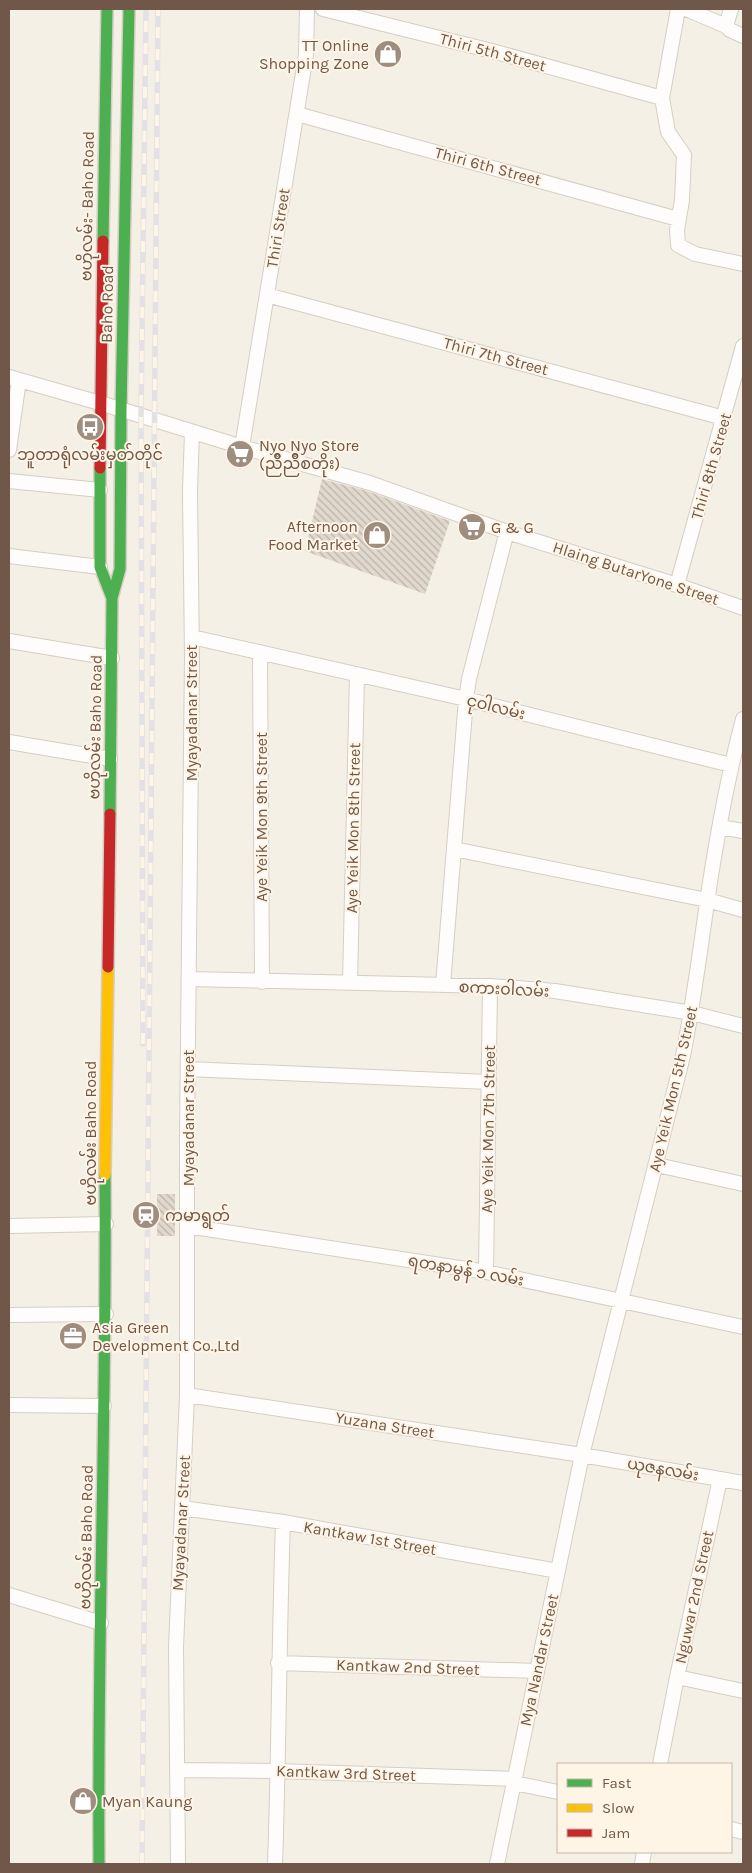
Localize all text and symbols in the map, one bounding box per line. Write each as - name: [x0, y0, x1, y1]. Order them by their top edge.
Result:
- street label: Thiri 5th Street: [438, 29, 548, 75]
- place label: TT Online Shopping Zone: [259, 36, 369, 73]
- shop icon: TT Online Shopping Zone: [373, 39, 403, 69]
- street label: ဗဟိုလမ်း- Baho Road: [74, 131, 103, 281]
- street label: Thiri 6th Street: [433, 143, 543, 189]
- street label: Thiri Street: [262, 187, 294, 269]
- street label: Baho Road: [97, 265, 117, 343]
- street label: Thiri 7th Street: [442, 333, 550, 379]
- street label: Thiri 8th Street: [687, 411, 735, 521]
- bus stop icon: ဘူတာရုံလမ်းမှတ်တိုင်: [75, 412, 105, 442]
- place label: Nyo Nyo Store (ညိဳညိဳစတိုး): [259, 436, 359, 478]
- supermarket icon: Nyo Nyo Store (ညိဳညိဳစတိုး): [225, 439, 255, 469]
- place label: ဘူတာရုံလမ်းမှတ်တိုင်: [17, 443, 163, 469]
- supermarket icon: G & G: [457, 512, 487, 542]
- place label: Afternoon Food Market: [268, 517, 358, 554]
- place label: G & G: [491, 518, 534, 537]
- shop icon: Afternoon Food Market: [362, 520, 392, 550]
- street label: Hlaing ButarYone Street: [551, 537, 721, 609]
- street label: Myayadanar Street: [182, 645, 201, 781]
- street label: ဗဟိုလမ်း Baho Road: [82, 654, 111, 800]
- street label: ငုဝါလမ်း: [463, 689, 528, 728]
- street label: Aye Yeik Mon 9th Street: [252, 732, 271, 902]
- street label: Aye Yeik Mon 8th Street: [342, 742, 364, 914]
- street label: စကား၀ါလမ်း: [458, 975, 550, 1001]
- street label: Aye Yeik Mon 5th Street: [645, 1004, 701, 1174]
- street label: Aye Yeik Mon 7th Street: [477, 1045, 499, 1213]
- street label: Myayadanar Street: [179, 1050, 198, 1186]
- street label: ဗဟိုလမ်း Baho Road: [79, 1061, 105, 1205]
- station icon: ကမာရွတ်: [131, 1200, 161, 1230]
- place label: ကမာရွတ်: [165, 1204, 230, 1229]
- street label: ရတနာမွန် ၁ လမ်း: [406, 1248, 526, 1293]
- place label: Asia Green Development Co.,Ltd: [92, 1318, 240, 1355]
- office icon: Asia Green Development Co.,Ltd: [58, 1321, 88, 1351]
- street label: Yuzana Street: [334, 1408, 436, 1442]
- street label: ယုဇနလမ်း: [625, 1451, 701, 1490]
- street label: Myayadanar Street: [168, 1454, 194, 1592]
- street label: ဗဟိုလမ်း Baho Road: [73, 1464, 102, 1610]
- street label: Kantkaw 1st Street: [302, 1517, 438, 1559]
- street label: Nguwar 2nd Street: [671, 1529, 717, 1665]
- street label: Mya Nandar Street: [516, 1592, 562, 1728]
- street label: Kantkaw 2nd Street: [336, 1655, 480, 1679]
- street label: Kantkaw 3rd Street: [276, 1761, 416, 1785]
- legend: [557, 1763, 732, 1853]
- text: Fast: [602, 1774, 632, 1792]
- shop icon: Myan Kaung: [68, 1786, 98, 1816]
- place label: Myan Kaung: [102, 1792, 192, 1811]
- text: Slow: [602, 1799, 634, 1817]
- text: Jam: [602, 1824, 630, 1842]

